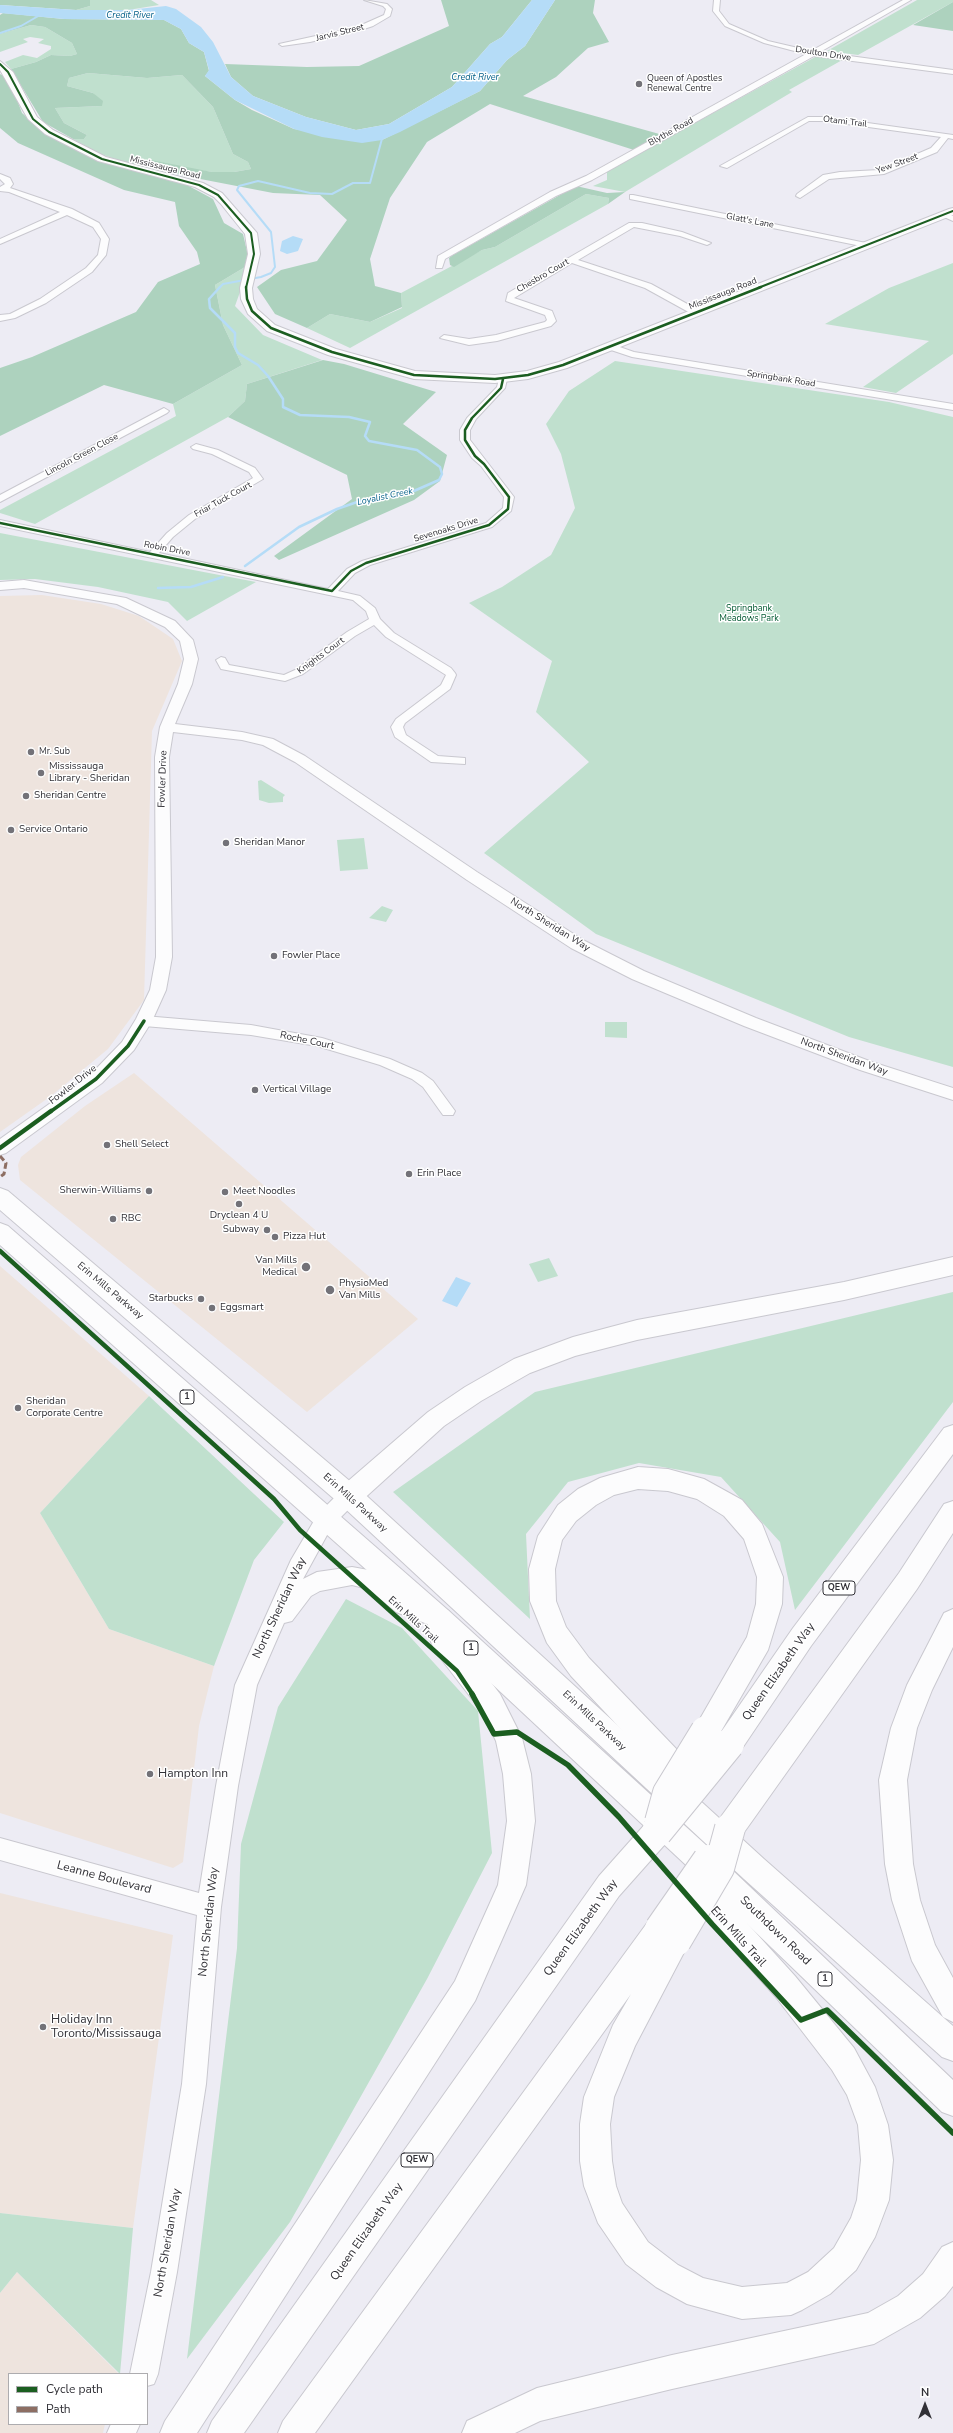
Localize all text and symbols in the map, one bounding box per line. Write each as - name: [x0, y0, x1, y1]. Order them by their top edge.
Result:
- water label: Credit River: [106, 11, 154, 21]
- street label: Jarvis Street: [315, 22, 365, 44]
- street label: Doulton Drive: [794, 44, 852, 64]
- water label: Credit River: [451, 73, 499, 83]
- place label: Queen of Apostles Renewal Centre: [647, 74, 722, 95]
- marker: Queen of Apostles Renewal Centre: [634, 79, 644, 89]
- street label: Otami Trail: [822, 114, 868, 130]
- street label: Blythe Road: [647, 115, 695, 149]
- street label: Yew Street: [875, 151, 919, 177]
- street label: Mississauga Road: [129, 154, 201, 182]
- street label: Glatt's Lane: [725, 211, 775, 231]
- street label: Chesbro Court: [515, 257, 571, 295]
- street label: Mississauga Road: [687, 275, 759, 313]
- street label: Springbank Road: [746, 368, 816, 390]
- street label: Lincoln Green Close: [44, 431, 120, 479]
- street label: Friar Tuck Court: [193, 480, 253, 520]
- water label: Loyalist Creek: [356, 486, 414, 508]
- street label: Sevenoaks Drive: [412, 515, 480, 545]
- street label: Robin Drive: [143, 539, 191, 559]
- park label: Springbank Meadows Park: [719, 604, 779, 625]
- street label: Knights Court: [295, 635, 347, 677]
- marker: Mr. Sub: [26, 747, 36, 757]
- place label: Mr. Sub: [39, 747, 70, 757]
- street label: Fowler Drive: [156, 750, 170, 808]
- place label: Mississauga Library - Sheridan: [49, 761, 130, 784]
- marker: Mississauga Library - Sheridan: [36, 768, 46, 778]
- place label: Sheridan Centre: [34, 790, 106, 802]
- marker: Sheridan Centre: [21, 791, 31, 801]
- place label: Service Ontario: [19, 824, 88, 836]
- marker: Service Ontario: [6, 825, 16, 835]
- place label: Sheridan Manor: [234, 837, 305, 849]
- marker: Sheridan Manor: [221, 838, 231, 848]
- street label: North Sheridan Way: [508, 896, 592, 954]
- place label: Fowler Place: [282, 950, 340, 962]
- marker: Fowler Place: [269, 951, 279, 961]
- street label: Roche Court: [279, 1029, 335, 1053]
- street label: North Sheridan Way: [799, 1036, 889, 1078]
- street label: Fowler Drive: [47, 1063, 99, 1107]
- place label: Vertical Village: [263, 1084, 331, 1096]
- marker: Vertical Village: [250, 1085, 260, 1095]
- place label: Shell Select: [115, 1139, 168, 1151]
- marker: Shell Select: [102, 1140, 112, 1150]
- place label: Erin Place: [417, 1168, 461, 1180]
- marker: Erin Place: [404, 1169, 414, 1179]
- place label: Sherwin-Williams: [60, 1185, 141, 1197]
- marker: Sherwin-Williams: [144, 1186, 154, 1196]
- place label: Meet Noodles: [233, 1186, 296, 1198]
- marker: Meet Noodles: [220, 1187, 230, 1197]
- marker: Dryclean 4 U: [234, 1199, 244, 1209]
- place label: Dryclean 4 U: [210, 1210, 268, 1222]
- place label: RBC: [121, 1213, 141, 1225]
- marker: RBC: [108, 1214, 118, 1224]
- place label: Subway: [223, 1224, 259, 1236]
- marker: Subway: [262, 1225, 272, 1235]
- place label: Pizza Hut: [283, 1231, 325, 1243]
- marker: Pizza Hut: [270, 1232, 280, 1242]
- place label: Van Mills Medical: [256, 1255, 297, 1278]
- street label: Erin Mills Parkway: [75, 1260, 145, 1322]
- marker: Van Mills Medical: [300, 1261, 312, 1273]
- place label: PhysioMed Van Mills: [339, 1278, 388, 1302]
- marker: PhysioMed Van Mills: [324, 1284, 336, 1296]
- place label: Starbucks: [149, 1293, 193, 1305]
- marker: Starbucks: [196, 1294, 206, 1304]
- place label: Eggsmart: [220, 1302, 264, 1314]
- marker: Eggsmart: [207, 1303, 217, 1313]
- road number: 1: [180, 1390, 194, 1404]
- place label: Sheridan Corporate Centre: [26, 1396, 103, 1420]
- marker: Sheridan Corporate Centre: [13, 1403, 23, 1413]
- street label: Erin Mills Parkway: [320, 1471, 390, 1535]
- street label: North Sheridan Way: [250, 1555, 310, 1661]
- road number: QEW: [823, 1581, 855, 1595]
- street label: Erin Mills Trail: [385, 1594, 441, 1646]
- street label: Queen Elizabeth Way: [740, 1620, 818, 1724]
- road number: 1: [464, 1641, 478, 1655]
- street label: Erin Mills Parkway: [560, 1688, 628, 1754]
- place label: Hampton Inn: [158, 1767, 228, 1781]
- marker: Hampton Inn: [145, 1769, 155, 1779]
- street label: Leanne Boulevard: [55, 1858, 153, 1898]
- street label: North Sheridan Way: [196, 1866, 222, 1978]
- street label: Queen Elizabeth Way: [541, 1877, 621, 1979]
- street label: Southdown Road: [736, 1893, 814, 1969]
- street label: Erin Mills Trail: [707, 1904, 769, 1970]
- road number: 1: [818, 1972, 832, 1986]
- place label: Holiday Inn Toronto/Mississauga: [51, 2013, 161, 2041]
- marker: Holiday Inn Toronto/Mississauga: [38, 2022, 48, 2032]
- road number: QEW: [401, 2153, 433, 2167]
- street label: Queen Elizabeth Way: [328, 2180, 406, 2284]
- street label: North Sheridan Way: [151, 2188, 185, 2298]
- legend: [8, 2373, 148, 2425]
- text: Cycle path: [46, 2381, 103, 2397]
- north arrow: [905, 2385, 945, 2425]
- text: N: [921, 2385, 929, 2400]
- text: Path: [46, 2401, 71, 2417]

